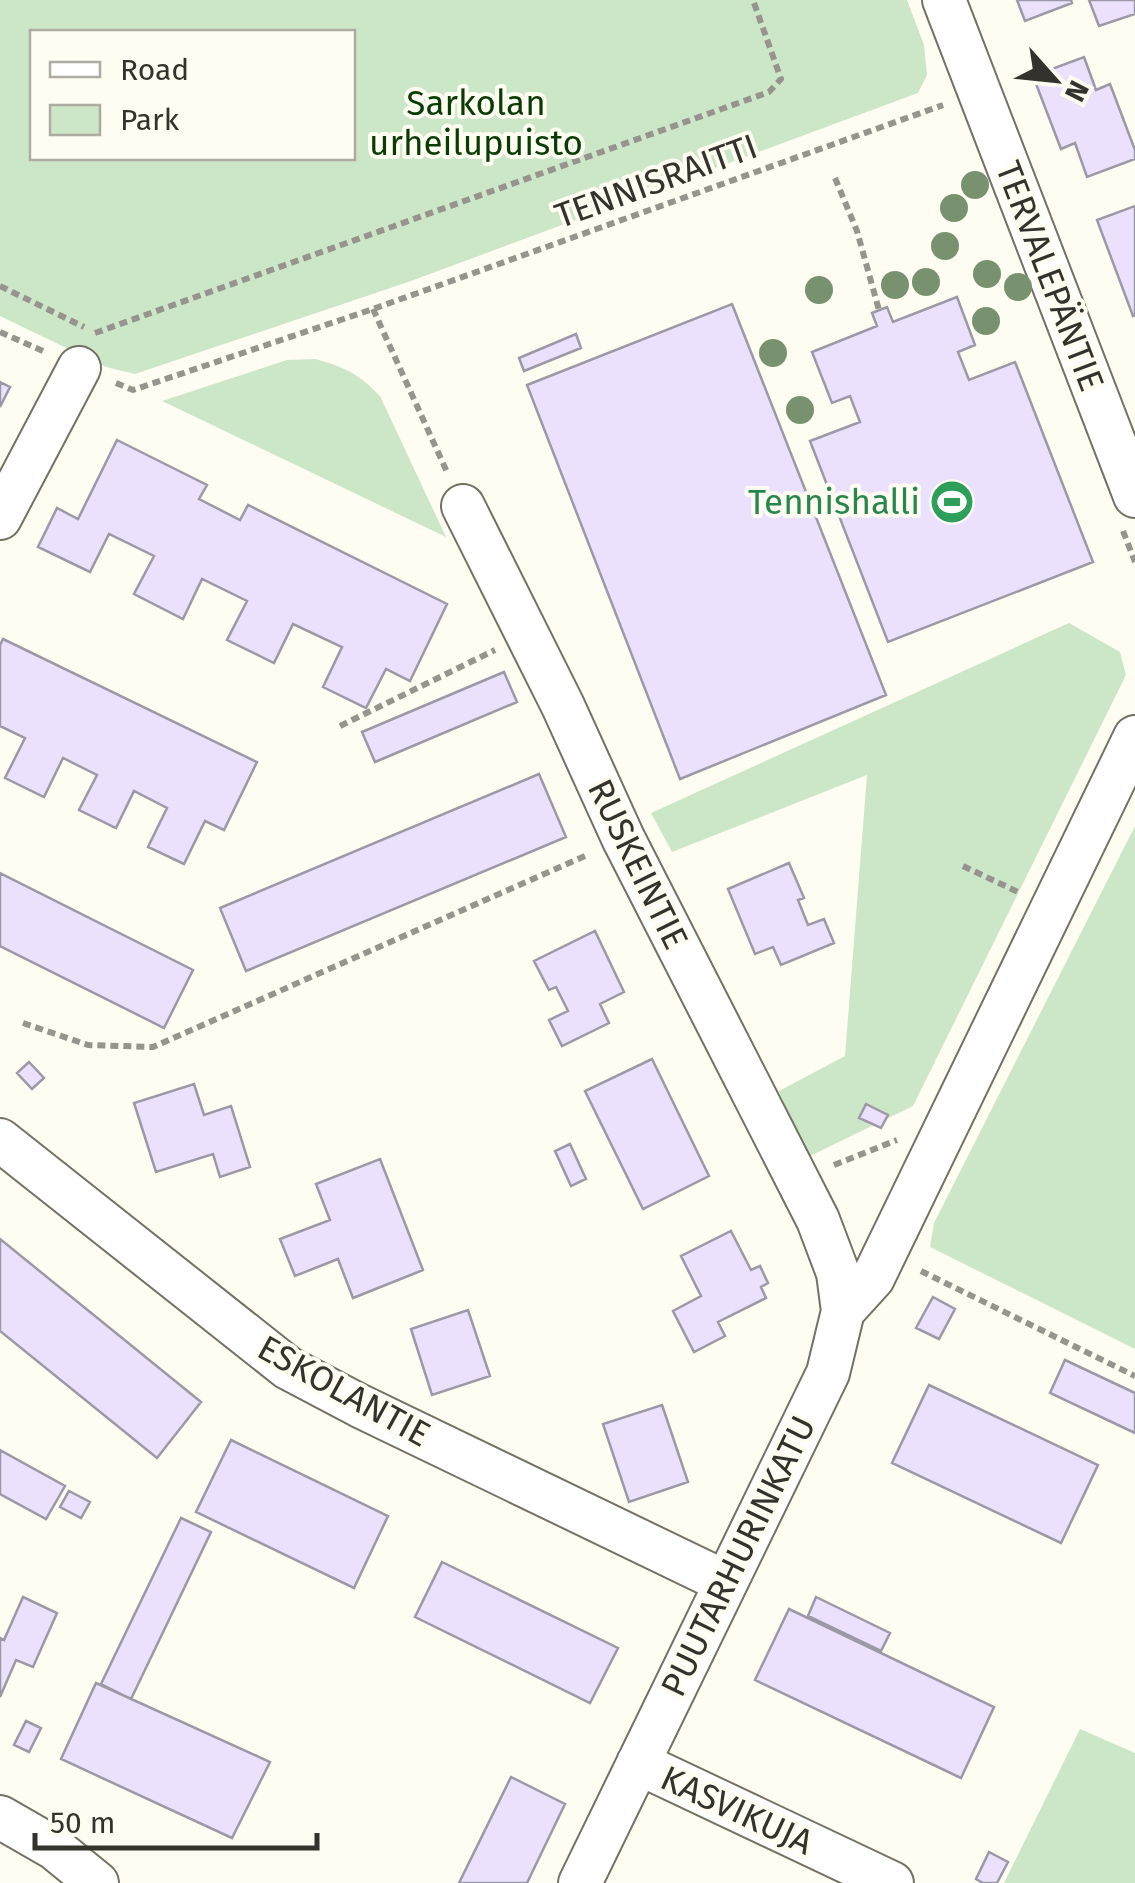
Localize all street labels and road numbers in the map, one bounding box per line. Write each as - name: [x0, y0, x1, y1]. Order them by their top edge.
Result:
- street label: TENNISRAITTI: [549, 125, 763, 237]
- street label: TERVALEPÄNTIE: [987, 155, 1113, 397]
- street label: RUSKEINTIE: [579, 772, 697, 956]
- street label: ESKOLANTIE: [251, 1326, 437, 1456]
- street label: PUUTARHURINKATU: [652, 1409, 824, 1703]
- street label: KASVIKUJA: [654, 1757, 820, 1863]

